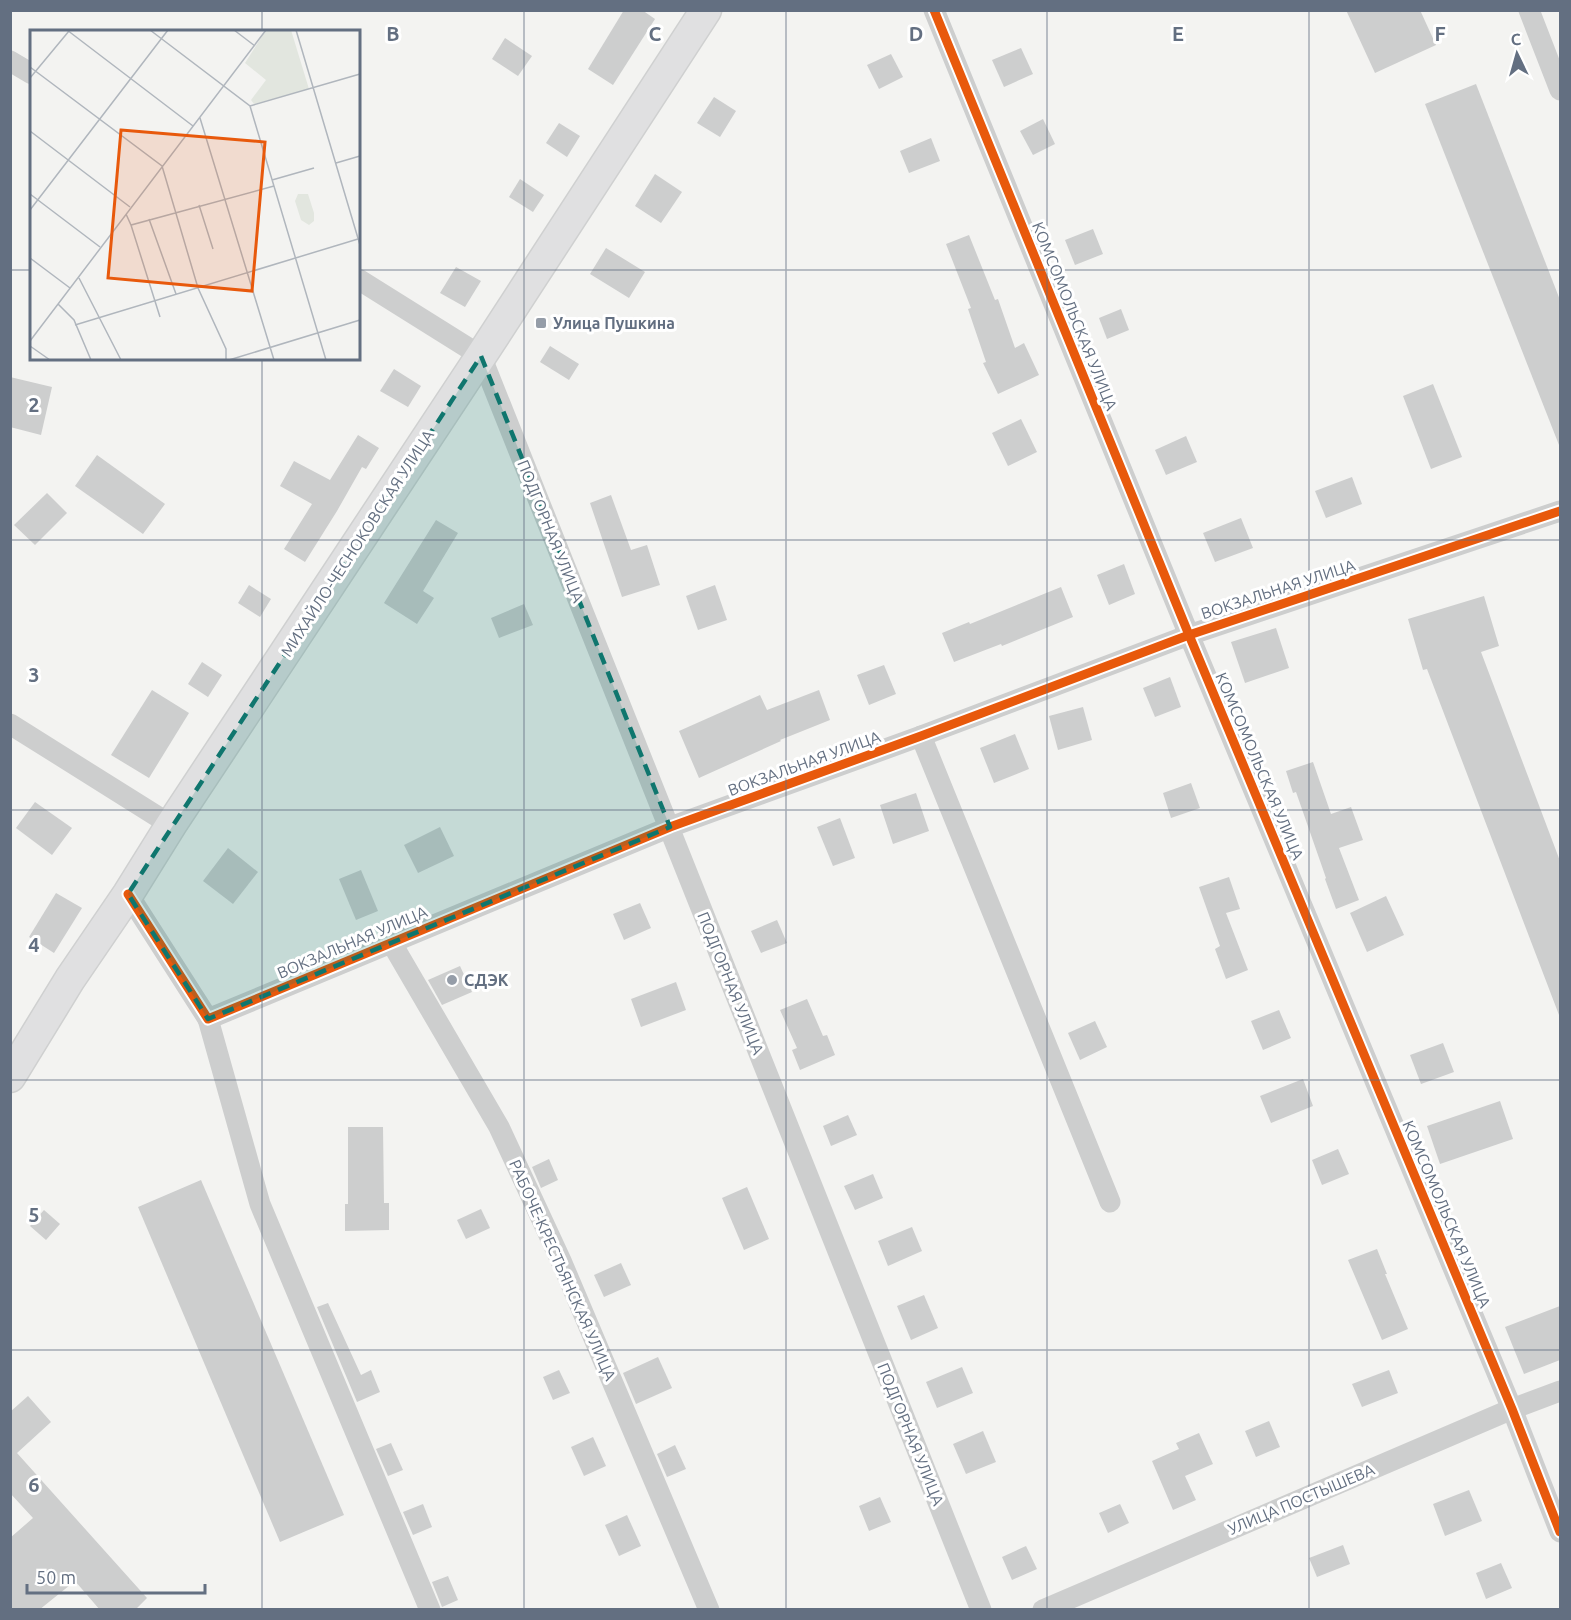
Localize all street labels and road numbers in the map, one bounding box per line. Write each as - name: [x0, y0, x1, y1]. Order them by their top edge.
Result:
- street label: КОМСОМОЛЬСКАЯ УЛИЦА: [1029, 219, 1121, 413]
- street label: МИХАЙЛО-ЧЕСНОКОВСКАЯ УЛИЦА: [276, 425, 437, 660]
- street label: ПОДГОРНАЯ УЛИЦА: [514, 457, 588, 606]
- street label: ВОКЗАЛЬНАЯ УЛИЦА: [1199, 555, 1358, 622]
- street label: КОМСОМОЛЬСКАЯ УЛИЦА: [1212, 670, 1308, 863]
- street label: ВОКЗАЛЬНАЯ УЛИЦА: [725, 727, 883, 799]
- street label: ВОКЗАЛЬНАЯ УЛИЦА: [274, 902, 430, 982]
- street label: ПОДГОРНАЯ УЛИЦА: [694, 909, 768, 1058]
- street label: КОМСОМОЛЬСКАЯ УЛИЦА: [1399, 1118, 1495, 1311]
- street label: РАБОЧЕ-КРЕСТЬЯНСКАЯ УЛИЦА: [506, 1157, 620, 1384]
- street label: ПОДГОРНАЯ УЛИЦА: [874, 1360, 948, 1509]
- street label: УЛИЦА ПОСТЫШЕВА: [1225, 1460, 1377, 1538]

